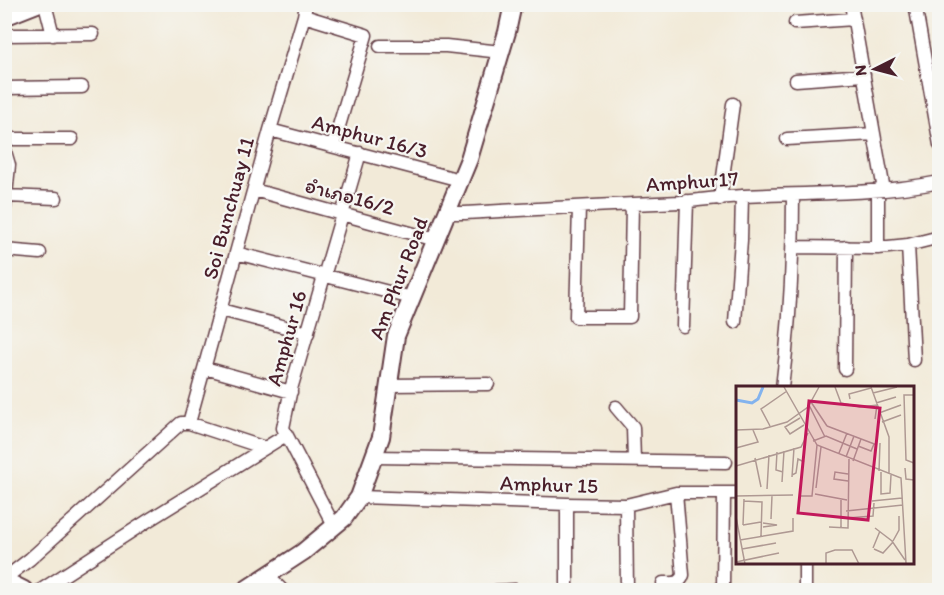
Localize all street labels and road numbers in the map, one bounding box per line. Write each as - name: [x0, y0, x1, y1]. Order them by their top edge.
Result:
- street label: Amphur 16/3: [310, 109, 430, 163]
- street label: Soi Bunchuay 11: [197, 134, 259, 282]
- street label: Amphur17: [645, 165, 739, 197]
- street label: อำเภอ16/2: [303, 172, 397, 220]
- street label: Am Phur Road: [363, 213, 433, 343]
- street label: Amphur 16: [260, 287, 312, 389]
- street label: Amphur 15: [500, 470, 598, 498]

